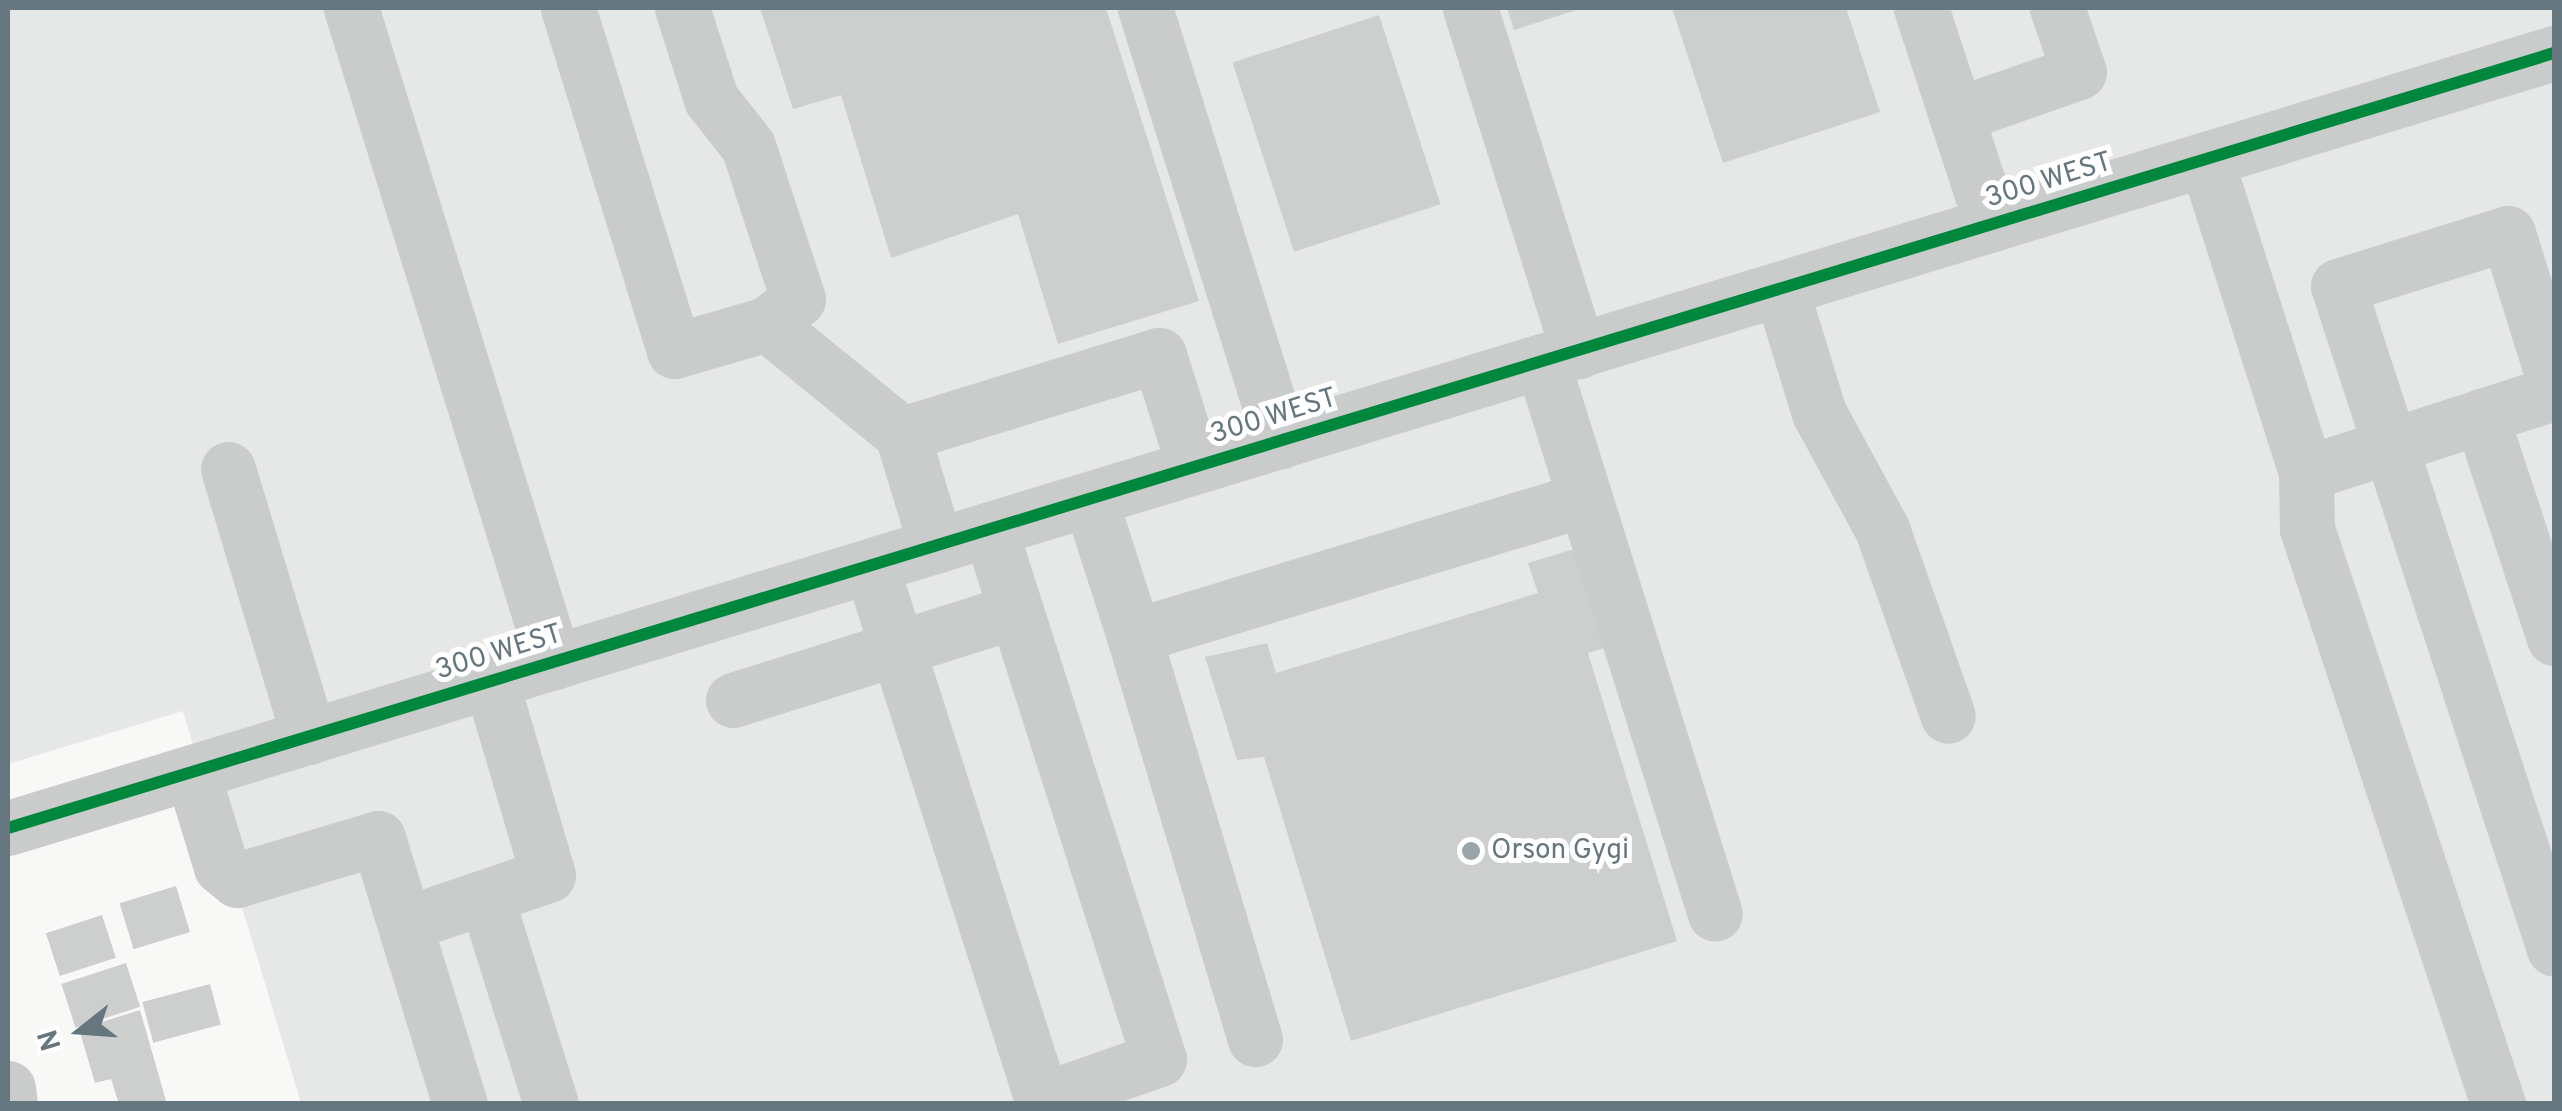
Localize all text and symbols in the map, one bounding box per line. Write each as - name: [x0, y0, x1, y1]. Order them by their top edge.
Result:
- street label: 300 WEST: [1981, 146, 2117, 216]
- street label: 300 WEST: [1206, 382, 1342, 452]
- street label: 300 WEST: [431, 618, 567, 688]
- place label: Orson Gygi: [1491, 834, 1629, 868]
- marker: Orson Gygi: [1460, 840, 1482, 862]
- north arrow: [30, 981, 130, 1081]
- text: N: [31, 1025, 71, 1055]

